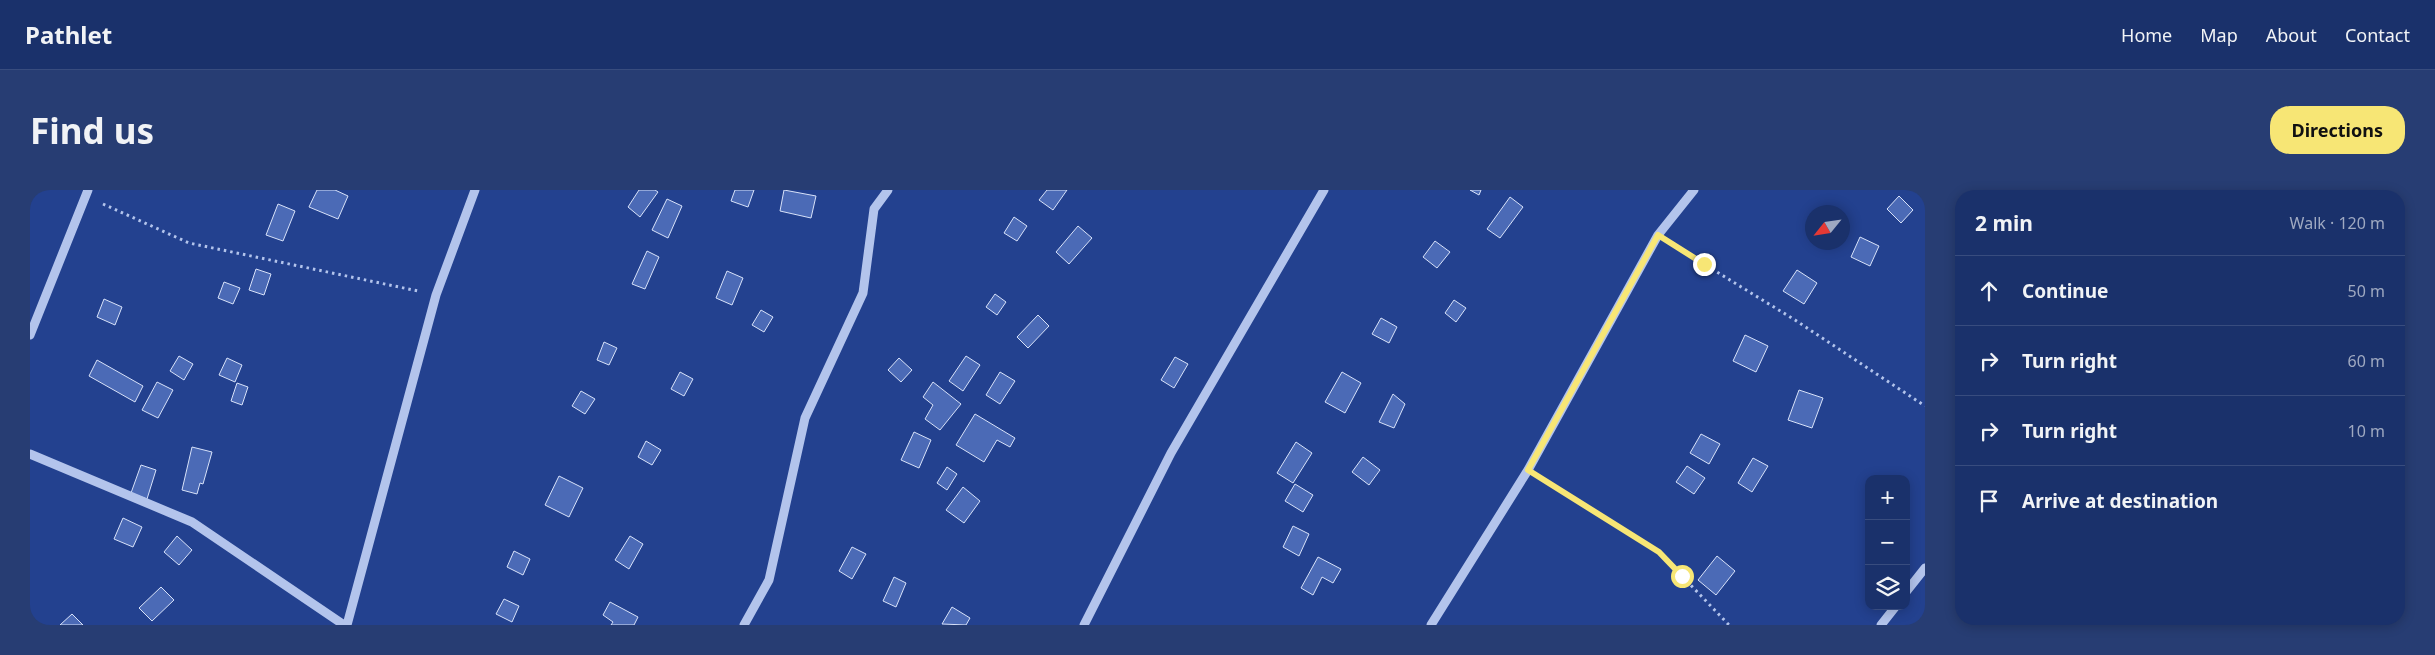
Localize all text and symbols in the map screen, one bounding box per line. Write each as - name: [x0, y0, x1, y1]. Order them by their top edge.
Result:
- text: Pathlet: [25, 18, 112, 51]
- text: Home: [2121, 23, 2172, 47]
- text: Map: [2200, 23, 2238, 47]
- text: About: [2266, 23, 2317, 47]
- text: Contact: [2345, 23, 2410, 47]
- button: Directions: [2270, 106, 2405, 154]
- text: Find us: [30, 107, 154, 154]
- north arrow: [1805, 205, 1850, 250]
- text: 2 min: [1975, 209, 2033, 237]
- text: Walk · 120 m: [2290, 212, 2385, 234]
- route end: [1693, 253, 1716, 276]
- icon: ahead: [1975, 277, 2003, 305]
- text: Continue: [2022, 278, 2108, 304]
- text: 50 m: [2348, 280, 2385, 302]
- icon: right: [1975, 347, 2003, 375]
- text: Turn right: [2022, 348, 2117, 374]
- text: 60 m: [2348, 350, 2385, 372]
- icon: right: [1975, 417, 2003, 445]
- text: Turn right: [2022, 418, 2117, 444]
- text: 10 m: [2348, 420, 2385, 442]
- map controls: [1865, 475, 1910, 610]
- button: +: [1865, 475, 1910, 520]
- icon: arrive: [1975, 487, 2003, 515]
- text: Arrive at destination: [2022, 488, 2218, 514]
- button: −: [1865, 520, 1910, 565]
- route start: [1671, 565, 1694, 588]
- button: layers: [1865, 565, 1910, 610]

